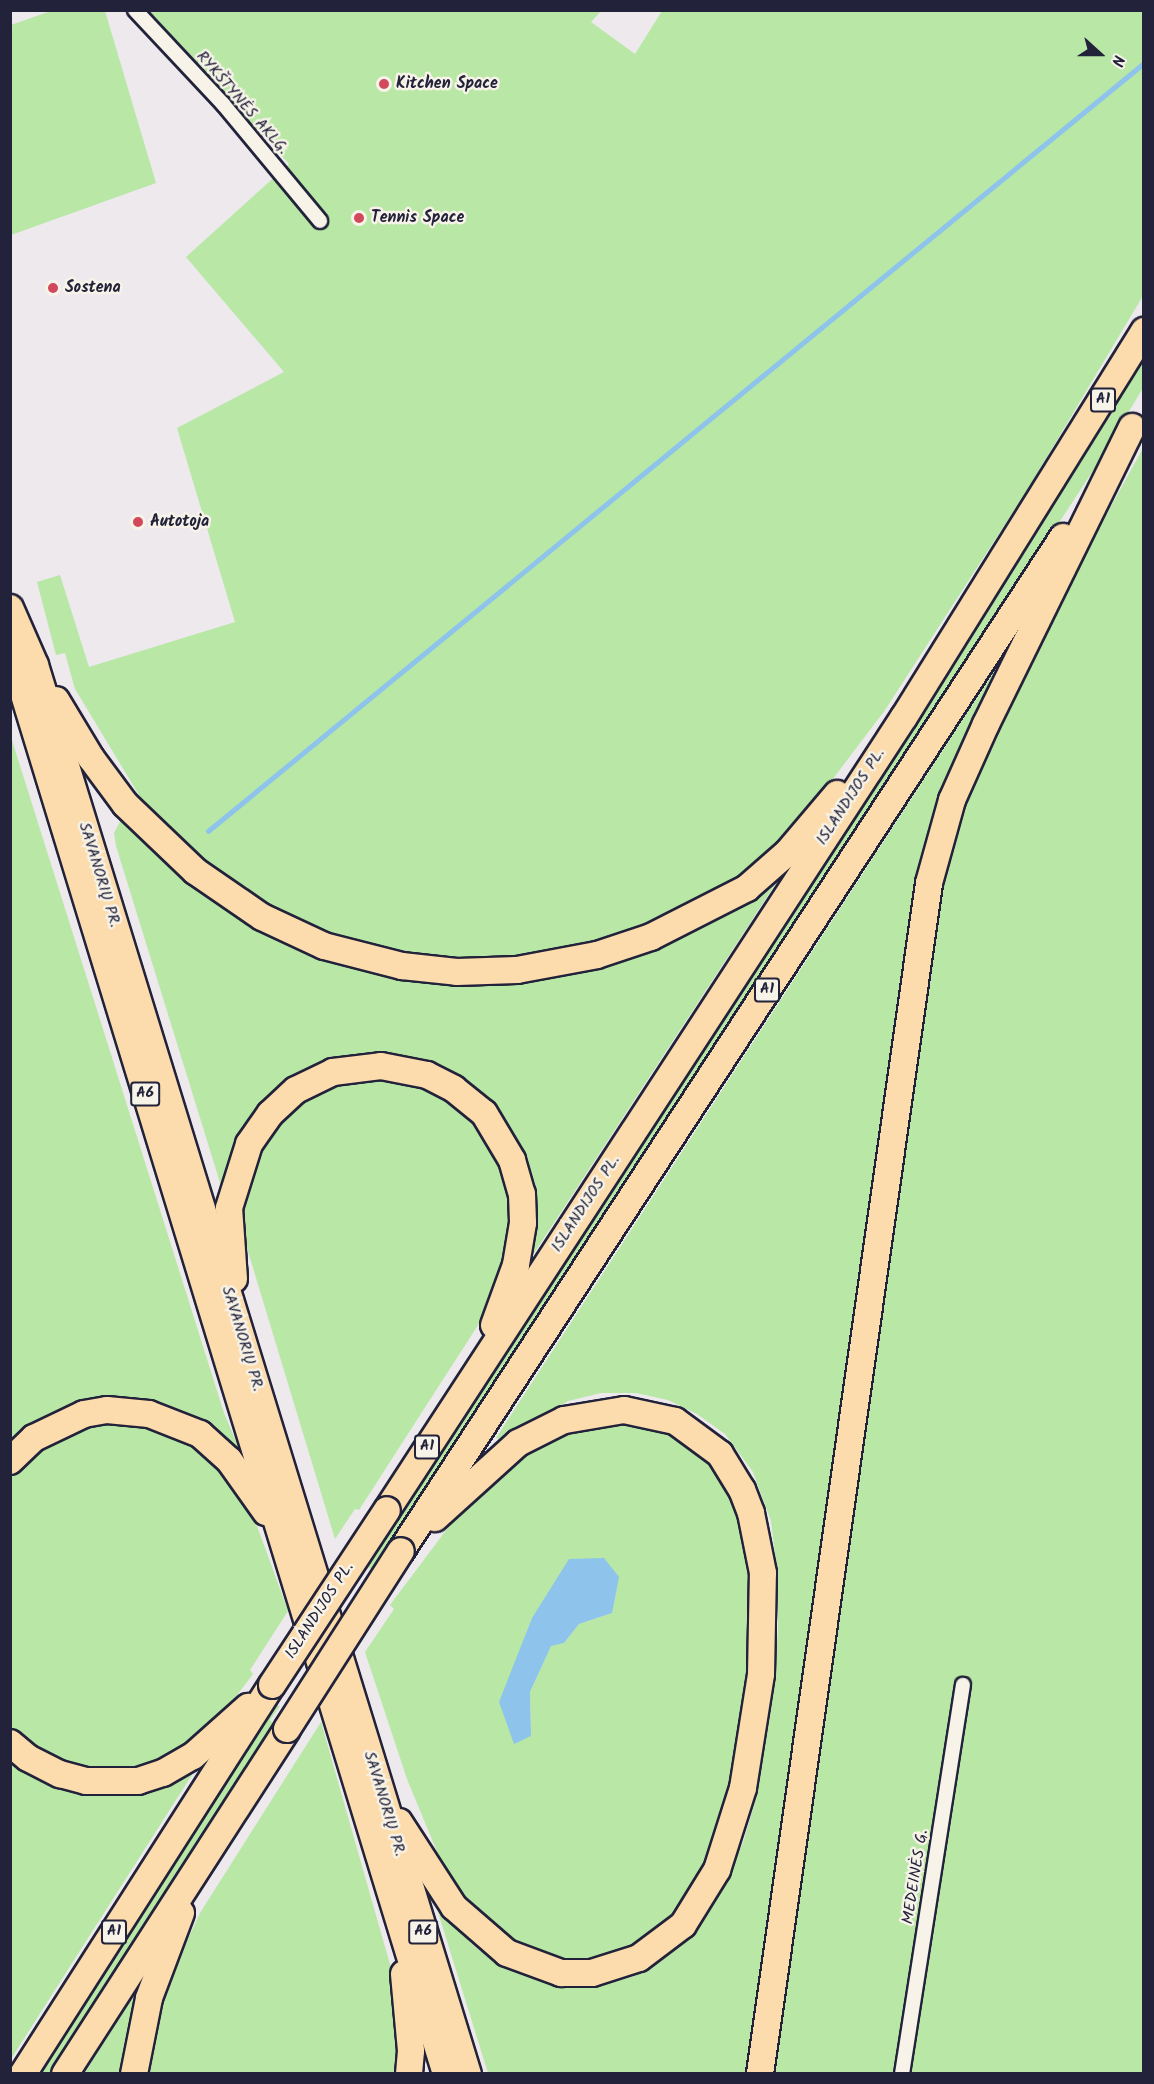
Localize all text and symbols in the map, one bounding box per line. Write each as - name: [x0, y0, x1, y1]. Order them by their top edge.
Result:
- north arrow: [1070, 24, 1130, 84]
- street label: RYKŠTYNĖS AKLG.: [192, 47, 292, 159]
- text: N: [1104, 51, 1131, 70]
- place label: Kitchen Space: [396, 74, 498, 94]
- marker: Kitchen Space: [377, 77, 391, 91]
- place label: Tennis Space: [371, 208, 464, 228]
- marker: Tennis Space: [352, 211, 366, 225]
- place label: Sostena: [65, 278, 121, 298]
- marker: Sostena: [46, 281, 60, 295]
- road number: A1: [1090, 388, 1116, 412]
- place label: Autotoja: [150, 512, 209, 532]
- marker: Autotoja: [131, 515, 145, 529]
- street label: ISLANDIJOS PL.: [813, 745, 889, 849]
- street label: SAVANORIŲ PR.: [74, 820, 124, 930]
- road number: A1: [754, 978, 780, 1002]
- road number: A6: [130, 1082, 160, 1106]
- street label: ISLANDIJOS PL.: [548, 1152, 624, 1256]
- street label: SAVANORIŲ PR.: [217, 1284, 267, 1394]
- road number: A1: [414, 1435, 440, 1459]
- street label: ISLANDIJOS PL.: [282, 1559, 358, 1663]
- street label: SAVANORIŲ PR.: [359, 1749, 409, 1859]
- street label: MEDEINĖS G.: [899, 1828, 933, 1926]
- road number: A1: [100, 1920, 128, 1944]
- road number: A6: [408, 1920, 438, 1944]

